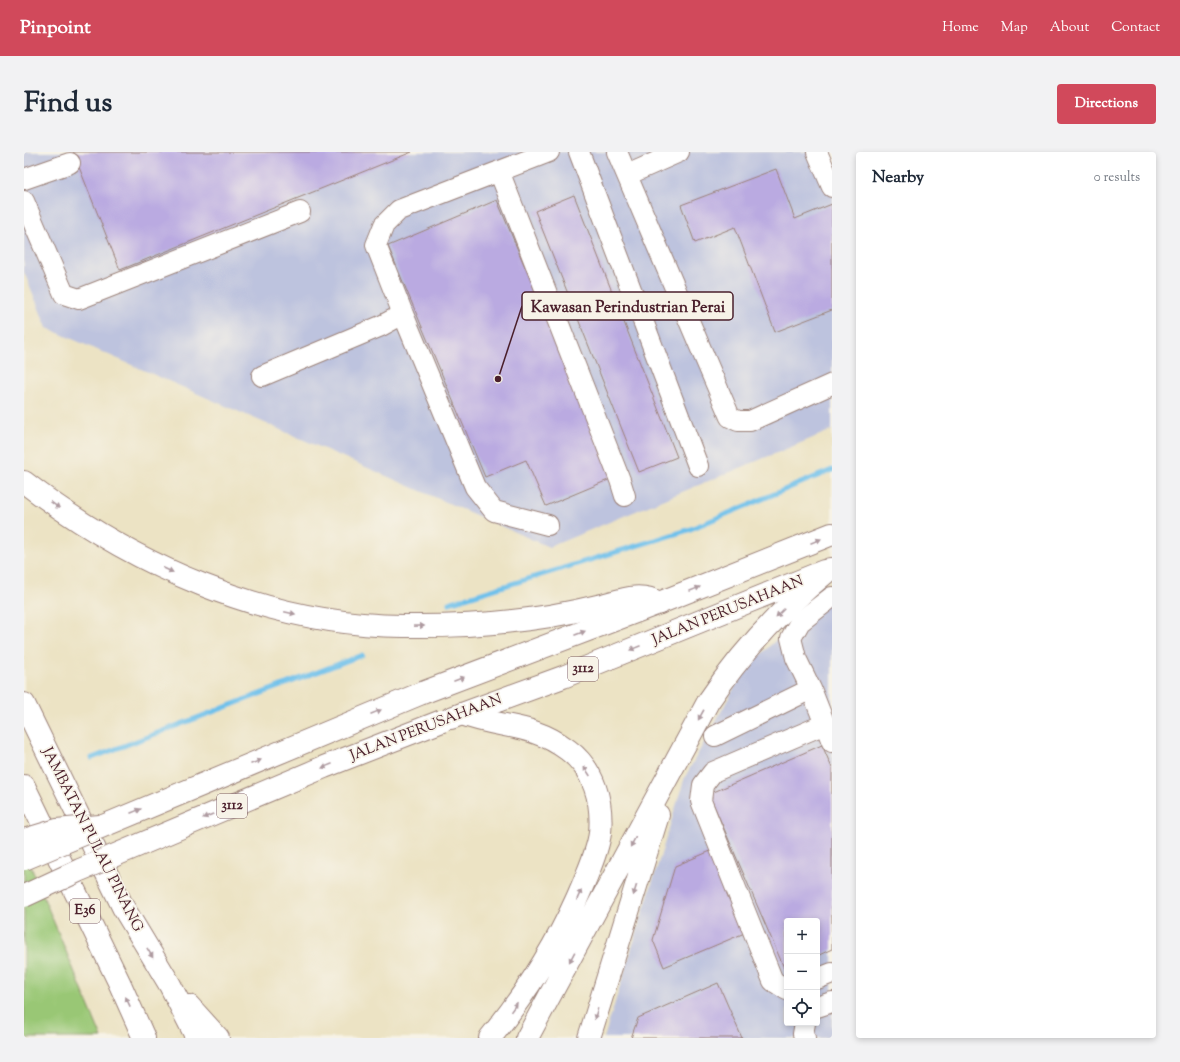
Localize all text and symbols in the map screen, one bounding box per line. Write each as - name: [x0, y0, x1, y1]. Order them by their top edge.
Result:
- text: Pinpoint: [20, 15, 91, 42]
- text: Home: [942, 18, 979, 38]
- text: Map: [1001, 18, 1028, 38]
- text: About: [1050, 18, 1089, 38]
- text: Contact: [1111, 18, 1160, 38]
- text: Find us: [24, 84, 112, 124]
- button: Directions: [1057, 84, 1156, 124]
- text: Nearby: [872, 166, 924, 190]
- text: 0 results: [1094, 169, 1140, 187]
- callout: Kawasan Perindustrian Perai: [522, 292, 733, 320]
- text: Kawasan Perindustrian Perai: [531, 297, 726, 320]
- one-way arrow: [50, 501, 61, 509]
- one-way arrow: [810, 537, 822, 543]
- one-way arrow: [162, 566, 174, 573]
- street label: JALAN PERUSAHAAN: [648, 571, 807, 651]
- one-way arrow: [690, 585, 702, 591]
- one-way arrow: [775, 608, 785, 618]
- one-way arrow: [284, 610, 297, 616]
- one-way arrow: [413, 623, 426, 629]
- one-way arrow: [575, 630, 587, 636]
- one-way arrow: [629, 646, 641, 652]
- road number: 3112: [568, 657, 598, 681]
- one-way arrow: [453, 676, 465, 682]
- street label: JALAN PERUSAHAAN: [346, 689, 505, 767]
- one-way arrow: [370, 709, 382, 716]
- one-way arrow: [697, 709, 704, 721]
- street label: JAMBATAN PULAU PINANG: [36, 743, 148, 936]
- one-way arrow: [250, 759, 261, 765]
- one-way arrow: [321, 763, 333, 769]
- one-way arrow: [583, 766, 591, 776]
- road number: 3112: [217, 794, 247, 818]
- one-way arrow: [130, 808, 142, 814]
- one-way arrow: [201, 814, 213, 820]
- one-way arrow: [629, 837, 636, 848]
- one-way arrow: [632, 884, 638, 896]
- one-way arrow: [576, 888, 582, 900]
- road number: E36: [70, 899, 100, 923]
- map controls: [784, 918, 820, 1026]
- button: +: [784, 918, 820, 954]
- one-way arrow: [146, 948, 154, 958]
- one-way arrow: [568, 951, 575, 963]
- button: −: [784, 954, 820, 990]
- button: locate: [784, 990, 820, 1026]
- one-way arrow: [125, 997, 131, 1008]
- one-way arrow: [510, 1002, 518, 1013]
- one-way arrow: [593, 1008, 599, 1020]

